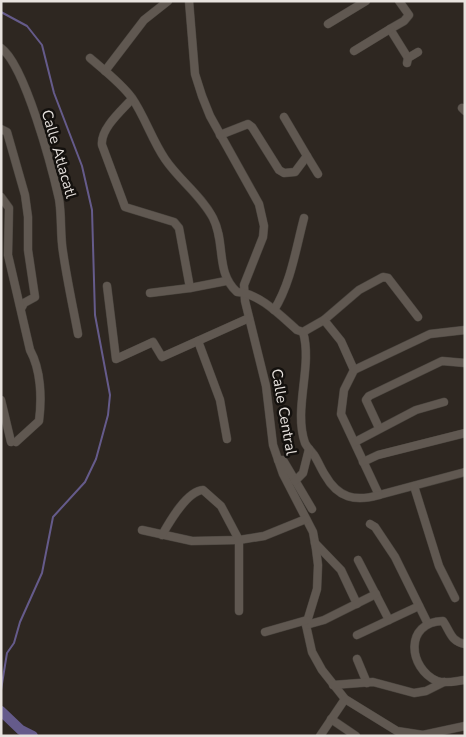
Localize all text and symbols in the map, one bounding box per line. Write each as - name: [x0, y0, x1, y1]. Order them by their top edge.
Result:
- street label: Calle Atlacatl: [37, 107, 81, 201]
- street label: Calle Central: [267, 367, 302, 457]

